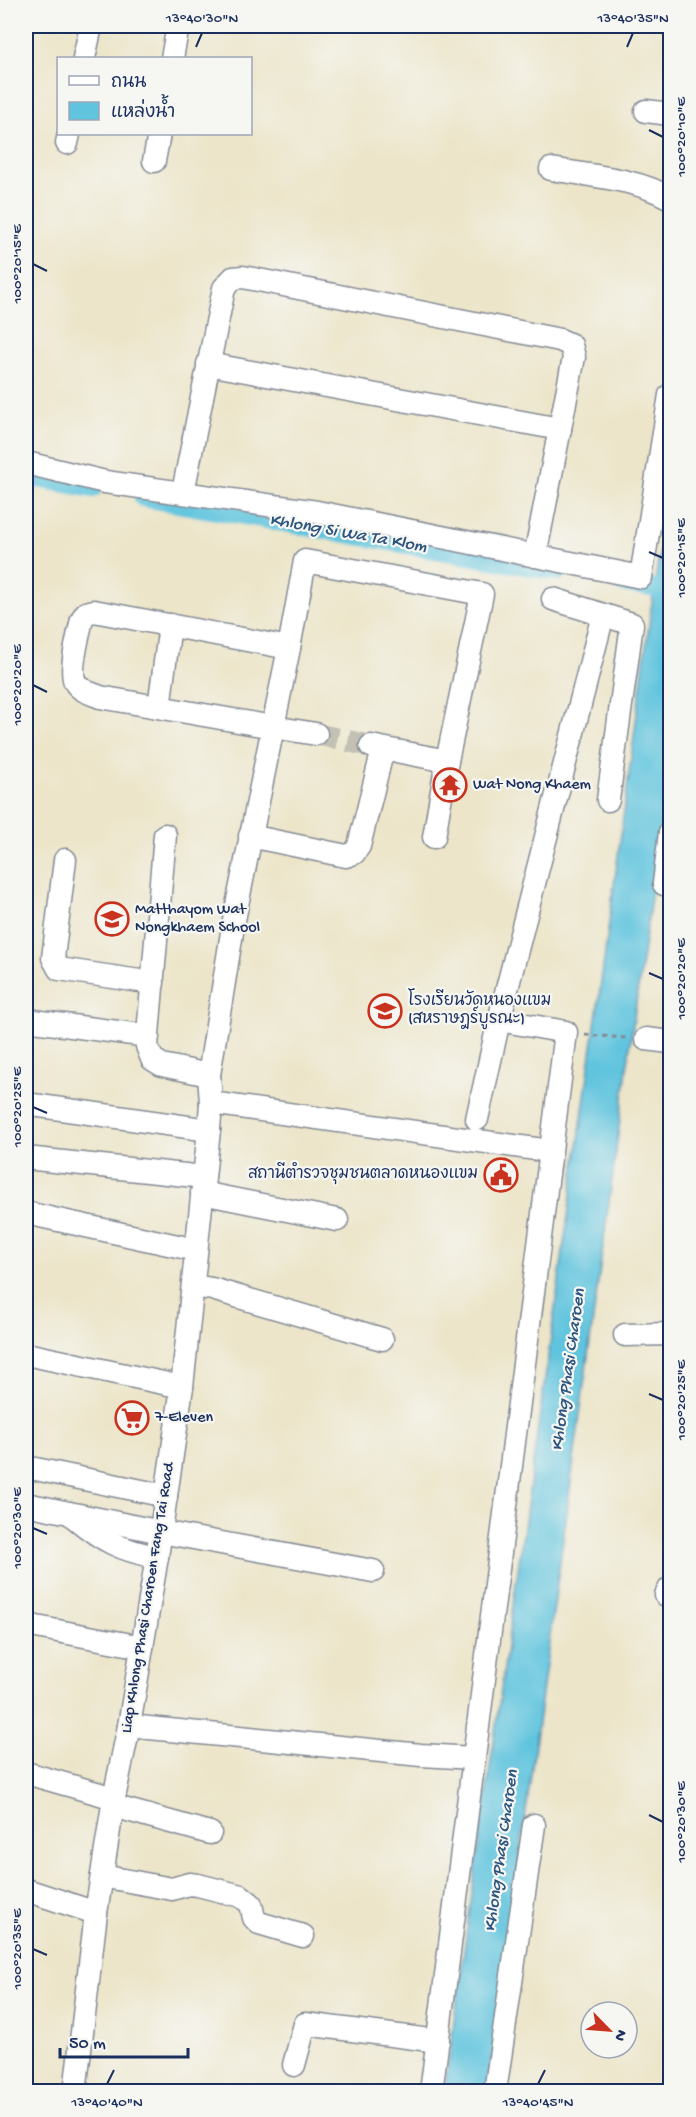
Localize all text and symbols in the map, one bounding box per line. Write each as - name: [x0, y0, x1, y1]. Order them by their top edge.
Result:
- text: 13°40'30"N: [165, 10, 238, 28]
- text: 13°40'35"N: [596, 10, 669, 28]
- legend: [57, 57, 252, 135]
- text: ถนน: [111, 73, 146, 94]
- text: แหล่งน้ำ: [111, 94, 175, 124]
- text: 100°20'10"E: [673, 97, 691, 178]
- text: 100°20'15"E: [9, 224, 27, 305]
- water label: Khlong Si Wa Ta Klom: [268, 510, 428, 558]
- text: 100°20'15"E: [673, 518, 691, 599]
- text: 100°20'20"E: [9, 644, 27, 726]
- temple icon: Wat Nong Khaem: [432, 767, 468, 803]
- place label: Wat Nong Khaem: [473, 776, 592, 795]
- school or university icon: Matthayom Wat Nongkhaem School: [94, 901, 130, 937]
- place label: Matthayom Wat Nongkhaem School: [135, 901, 260, 938]
- text: 100°20'20"E: [673, 938, 691, 1020]
- place label: โรงเรียนวัดหนองแขม (สหราษฎร์บูรณะ): [408, 988, 551, 1030]
- school or university icon: โรงเรียนวัดหนองแขม (สหราษฎร์บูรณะ): [367, 993, 403, 1029]
- text: 100°20'25"E: [9, 1066, 27, 1148]
- public building icon: สถานีตำรวจชุมชนตลาดหนองแขม: [483, 1157, 519, 1193]
- place label: สถานีตำรวจชุมชนตลาดหนองแขม: [248, 1162, 478, 1185]
- water label: Khlong Phasi Charoen: [547, 1287, 591, 1452]
- text: 100°20'25"E: [673, 1359, 691, 1441]
- supermarket icon: 7-Eleven: [114, 1400, 150, 1436]
- place label: 7-Eleven: [154, 1409, 213, 1428]
- street label: Liap Khlong Phasi Charoen Fang Tai Road: [118, 1460, 180, 1735]
- text: 100°20'30"E: [9, 1487, 27, 1570]
- water label: Khlong Phasi Charoen: [480, 1768, 524, 1933]
- text: 100°20'30"E: [673, 1781, 691, 1864]
- text: 100°20'35"E: [9, 1908, 27, 1990]
- north arrow: [579, 2000, 639, 2060]
- scale bar: [60, 2021, 188, 2059]
- text: N: [608, 2026, 630, 2044]
- text: 50 m: [69, 2034, 106, 2055]
- text: 13°40'40"N: [70, 2094, 143, 2112]
- text: 13°40'45"N: [501, 2094, 574, 2112]

